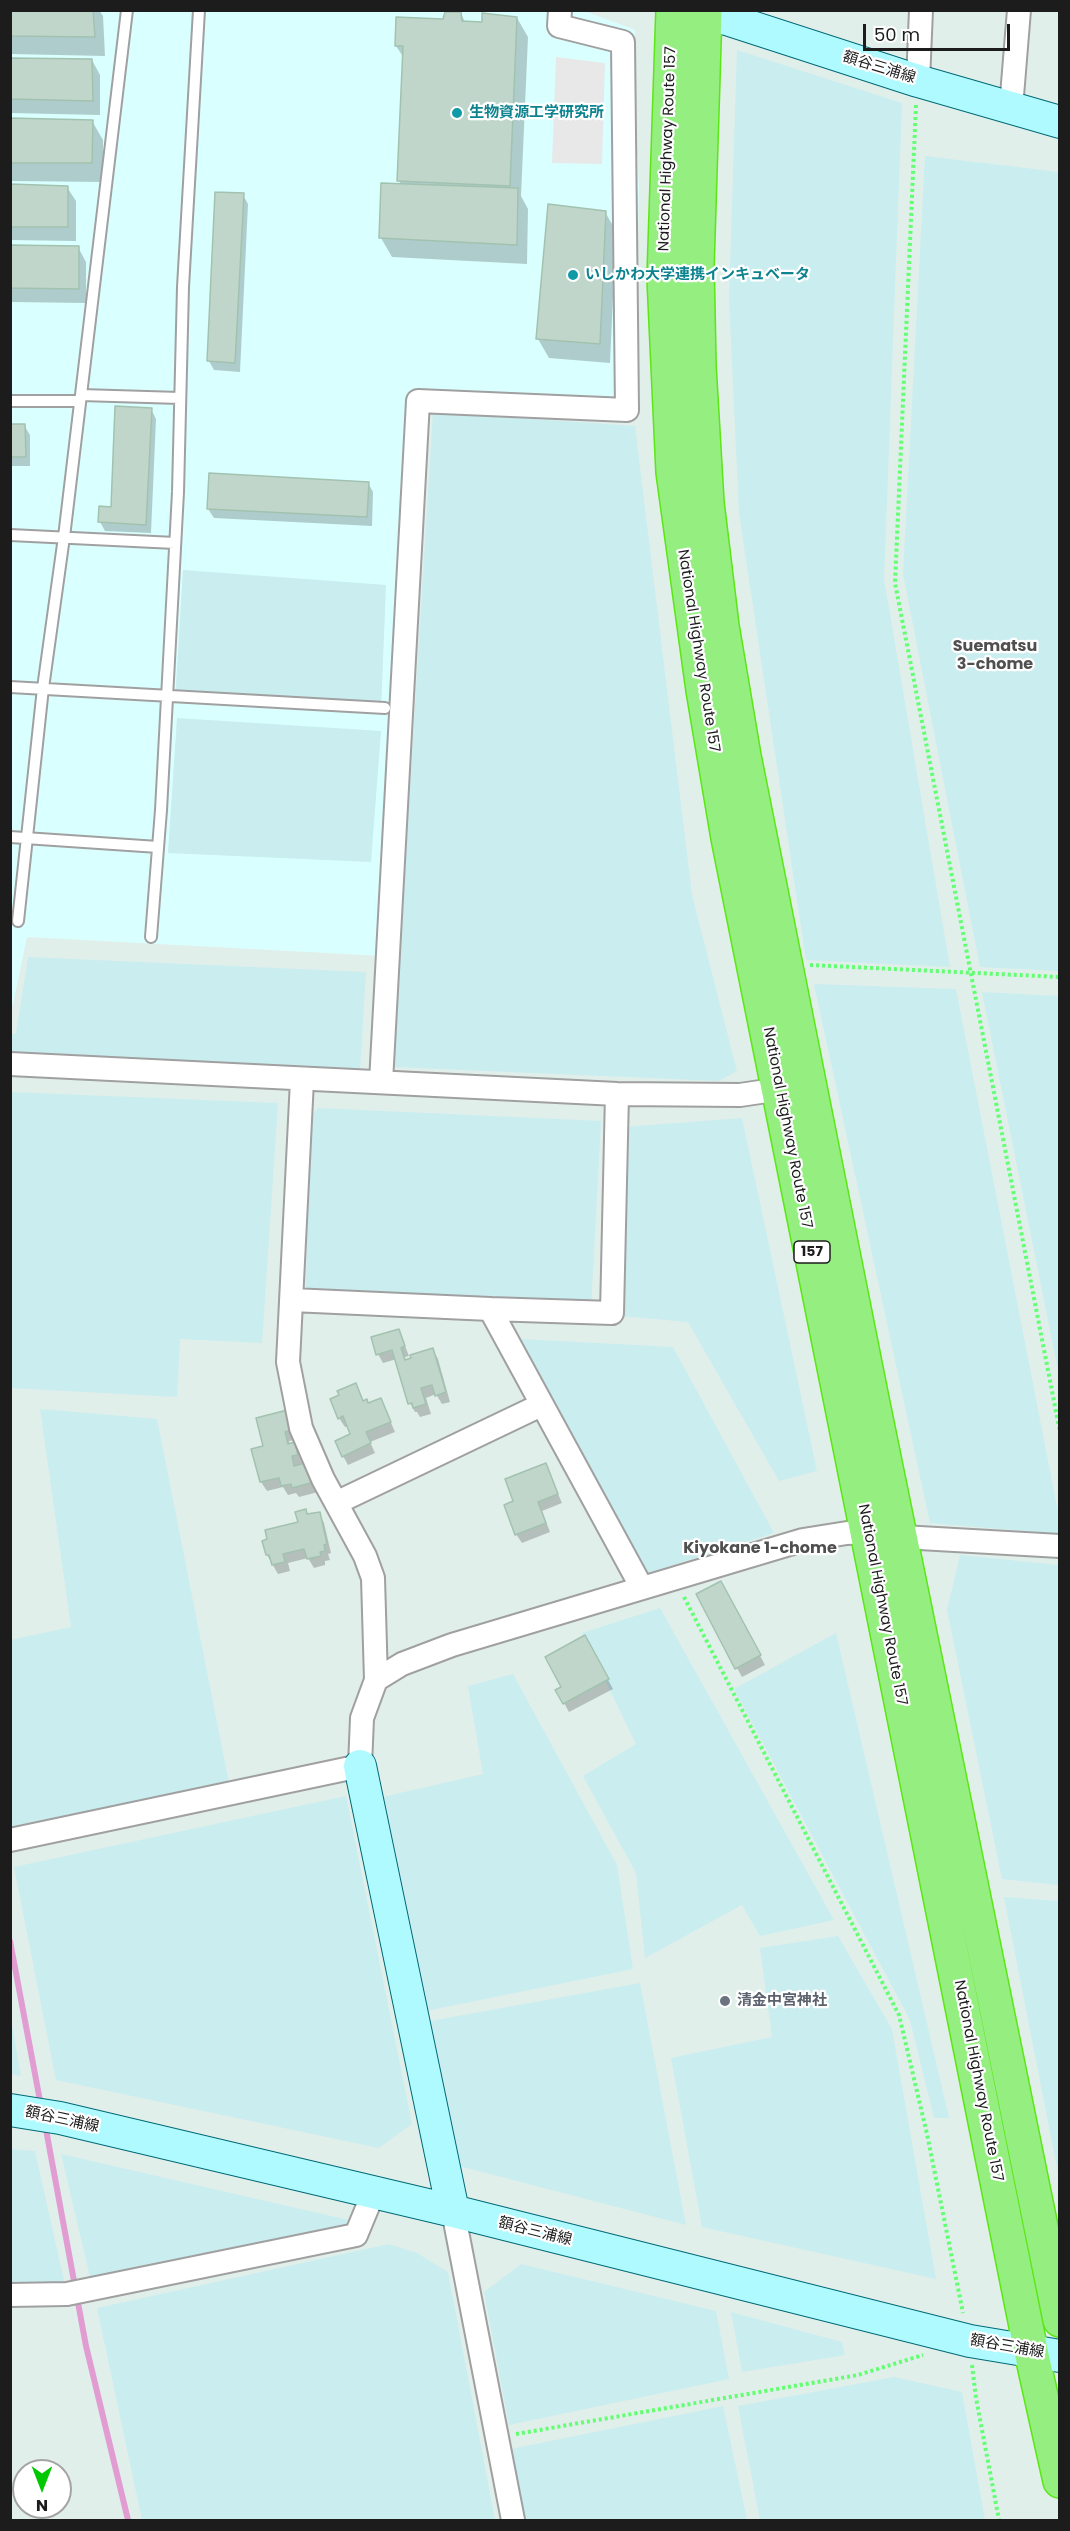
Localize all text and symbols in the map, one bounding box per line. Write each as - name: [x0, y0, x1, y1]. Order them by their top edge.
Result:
- scale bar: [866, 12, 1013, 50]
- text: 50 m: [874, 22, 920, 47]
- street label: National Highway Route 157: [655, 46, 681, 252]
- street label: 額谷三浦線: [841, 48, 917, 88]
- place label: 生物資源工学研究所: [469, 104, 604, 122]
- marker: 生物資源工学研究所: [450, 106, 464, 120]
- place label: いしかわ大学連携インキュベータ: [585, 266, 810, 284]
- marker: いしかわ大学連携インキュベータ: [566, 268, 580, 282]
- street label: National Highway Route 157: [673, 548, 723, 754]
- district label: Suematsu 3-chome: [953, 637, 1037, 675]
- street label: National Highway Route 157: [759, 1026, 815, 1230]
- road number: 157: [794, 1241, 830, 1263]
- street label: National Highway Route 157: [854, 1503, 910, 1707]
- district label: Kiyokane 1-chome: [683, 1539, 837, 1559]
- street label: National Highway Route 157: [950, 1979, 1006, 2183]
- place label: 清金中宮神社: [737, 1992, 827, 2010]
- marker: 清金中宮神社: [718, 1994, 732, 2008]
- street label: 額谷三浦線: [23, 2103, 101, 2137]
- street label: 額谷三浦線: [496, 2214, 574, 2250]
- street label: 額谷三浦線: [969, 2332, 1045, 2362]
- north arrow: [12, 2459, 72, 2519]
- text: N: [36, 2494, 48, 2517]

